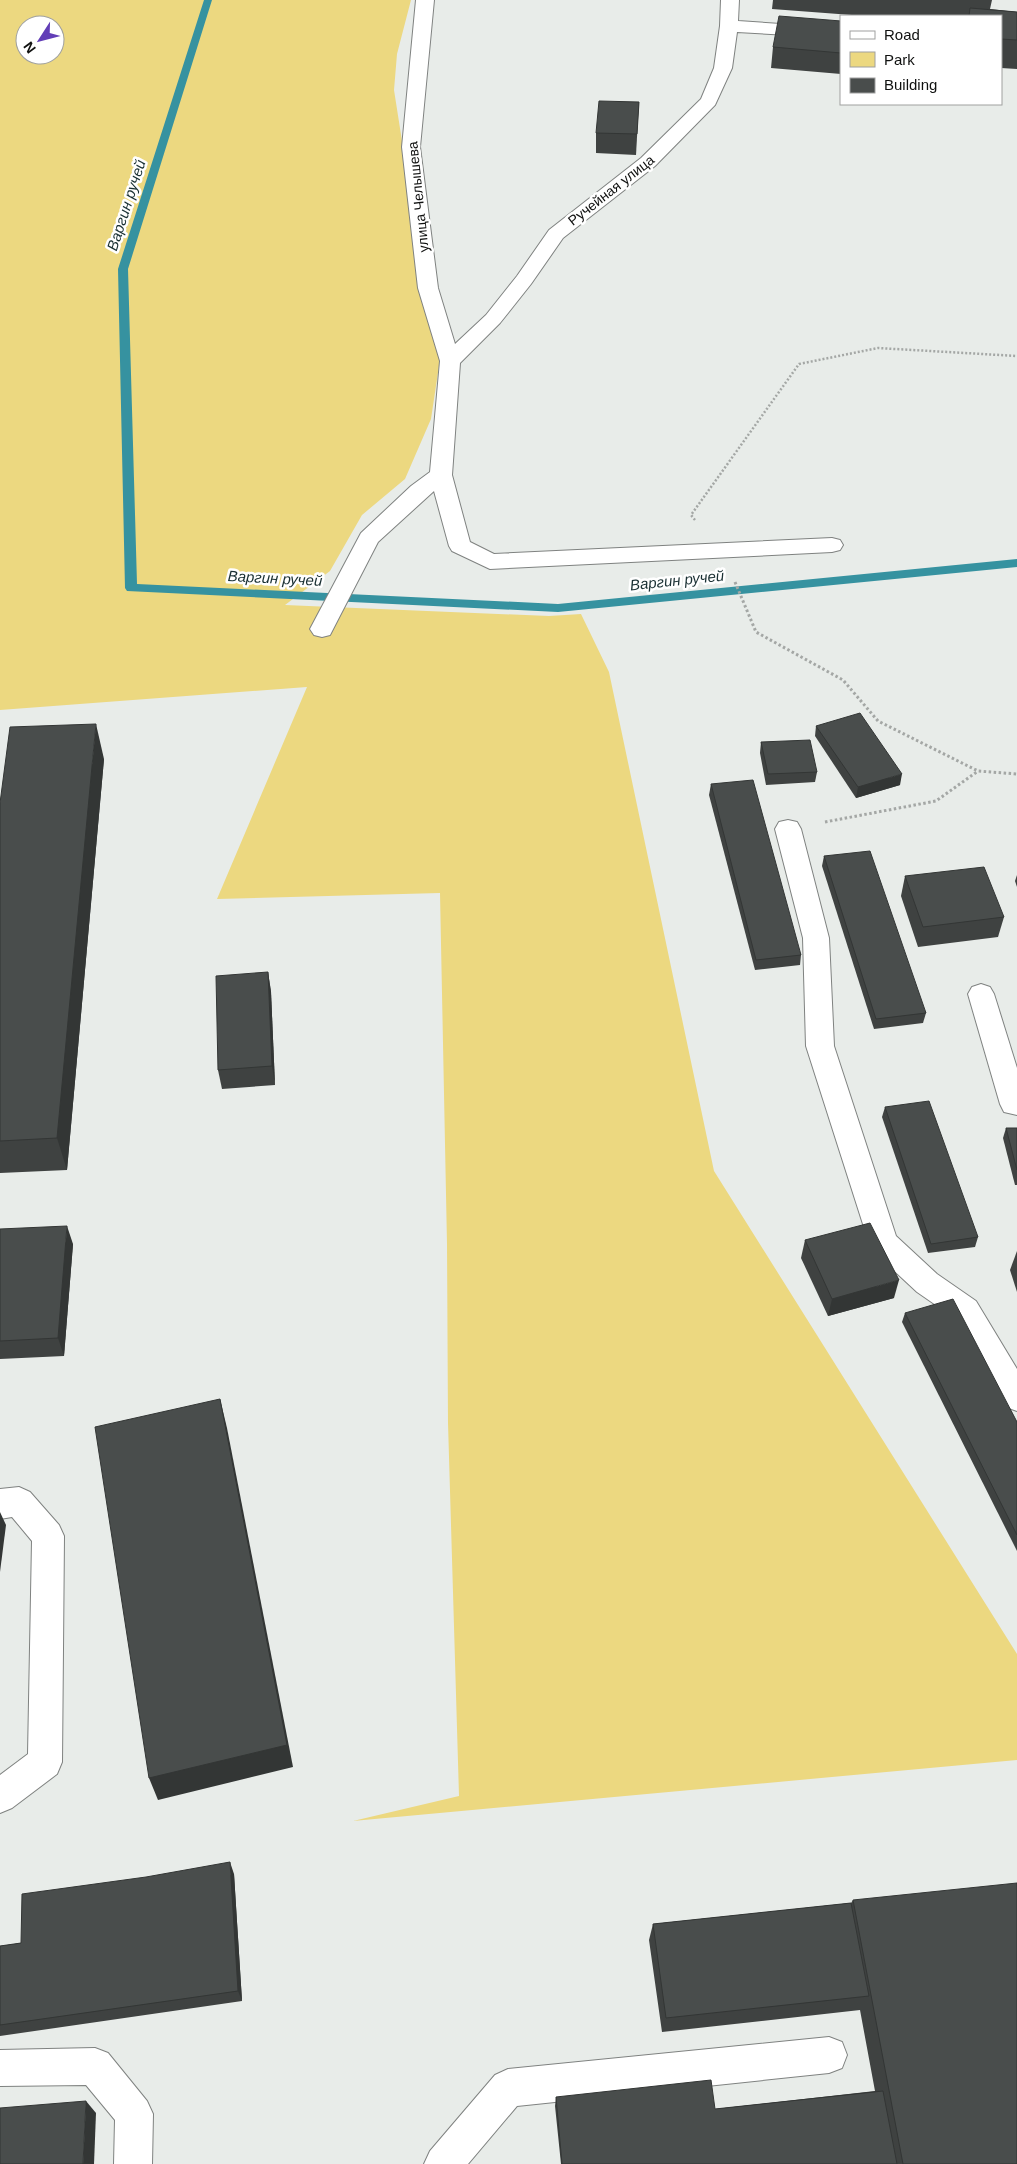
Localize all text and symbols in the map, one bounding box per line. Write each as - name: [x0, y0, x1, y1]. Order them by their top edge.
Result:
- north arrow: [15, 15, 65, 65]
- legend: [840, 15, 1002, 105]
- text: Road: [884, 26, 920, 43]
- text: N: [20, 39, 39, 56]
- text: Park: [884, 51, 915, 68]
- text: Building: [884, 76, 937, 93]
- street label: улица Челышева: [404, 141, 432, 253]
- street label: Ручейная улица: [565, 151, 657, 229]
- water label: Варгин ручей: [103, 157, 149, 253]
- water label: Варгин ручей: [227, 567, 323, 589]
- water label: Варгин ручей: [629, 567, 726, 593]

